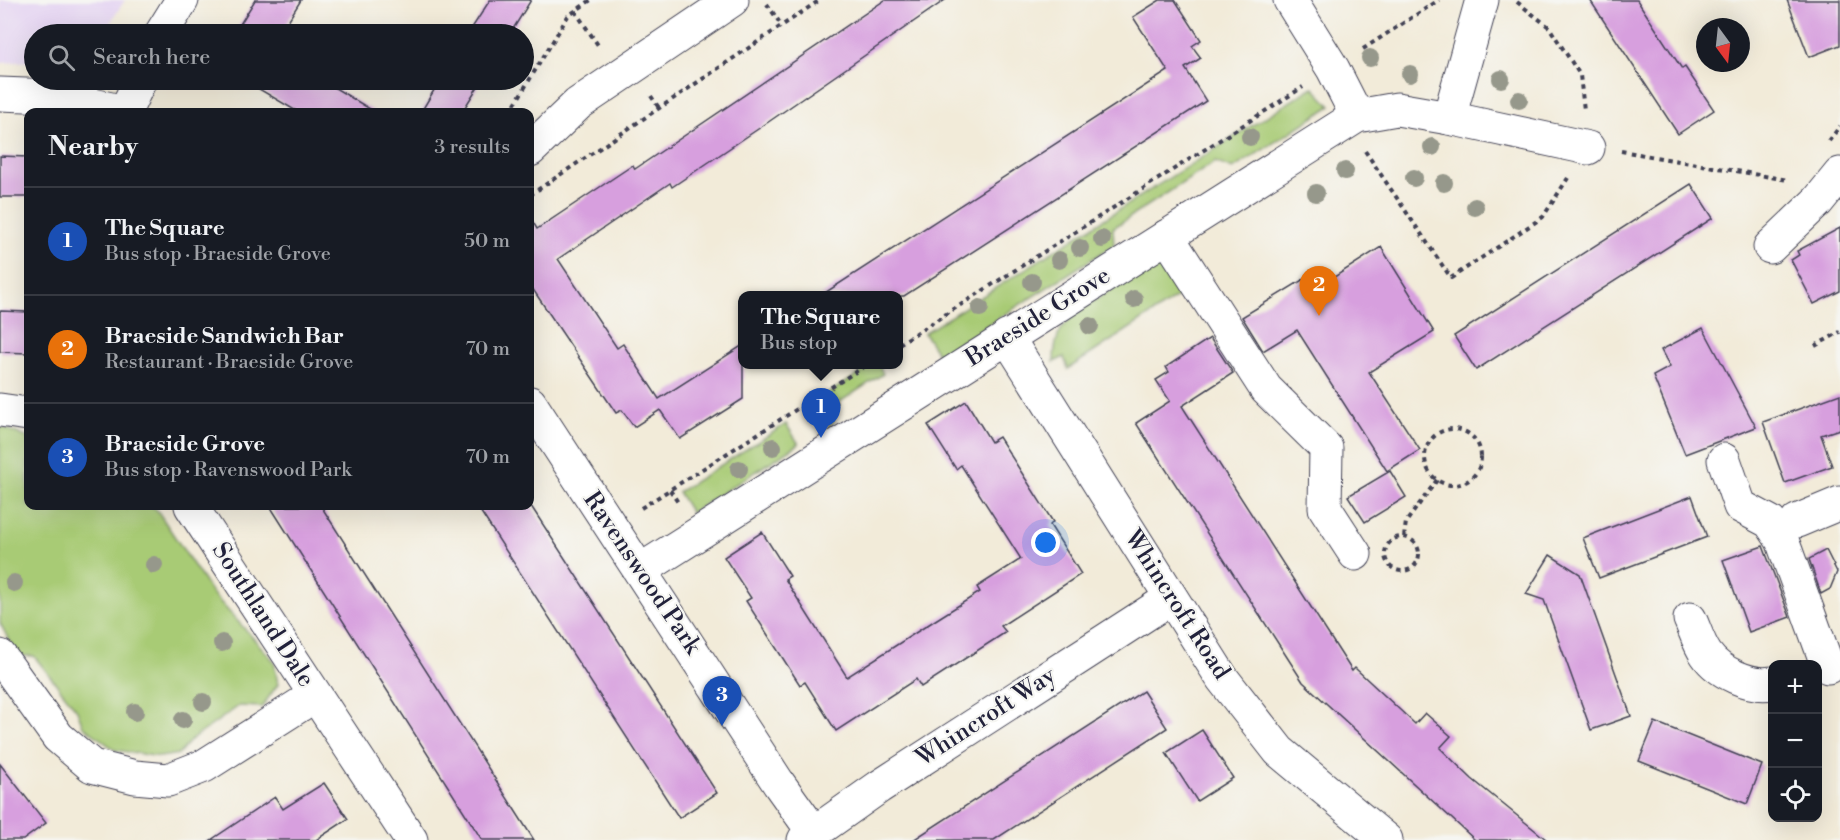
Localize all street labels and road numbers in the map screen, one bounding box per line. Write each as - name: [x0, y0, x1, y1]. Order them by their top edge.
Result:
- street label: Braeside Grove: [959, 261, 1116, 374]
- street label: Ravenswood Park: [576, 486, 708, 661]
- street label: Whincroft Road: [1117, 524, 1237, 686]
- street label: Southland Dale: [205, 537, 321, 693]
- street label: Whincroft Way: [910, 661, 1062, 774]

